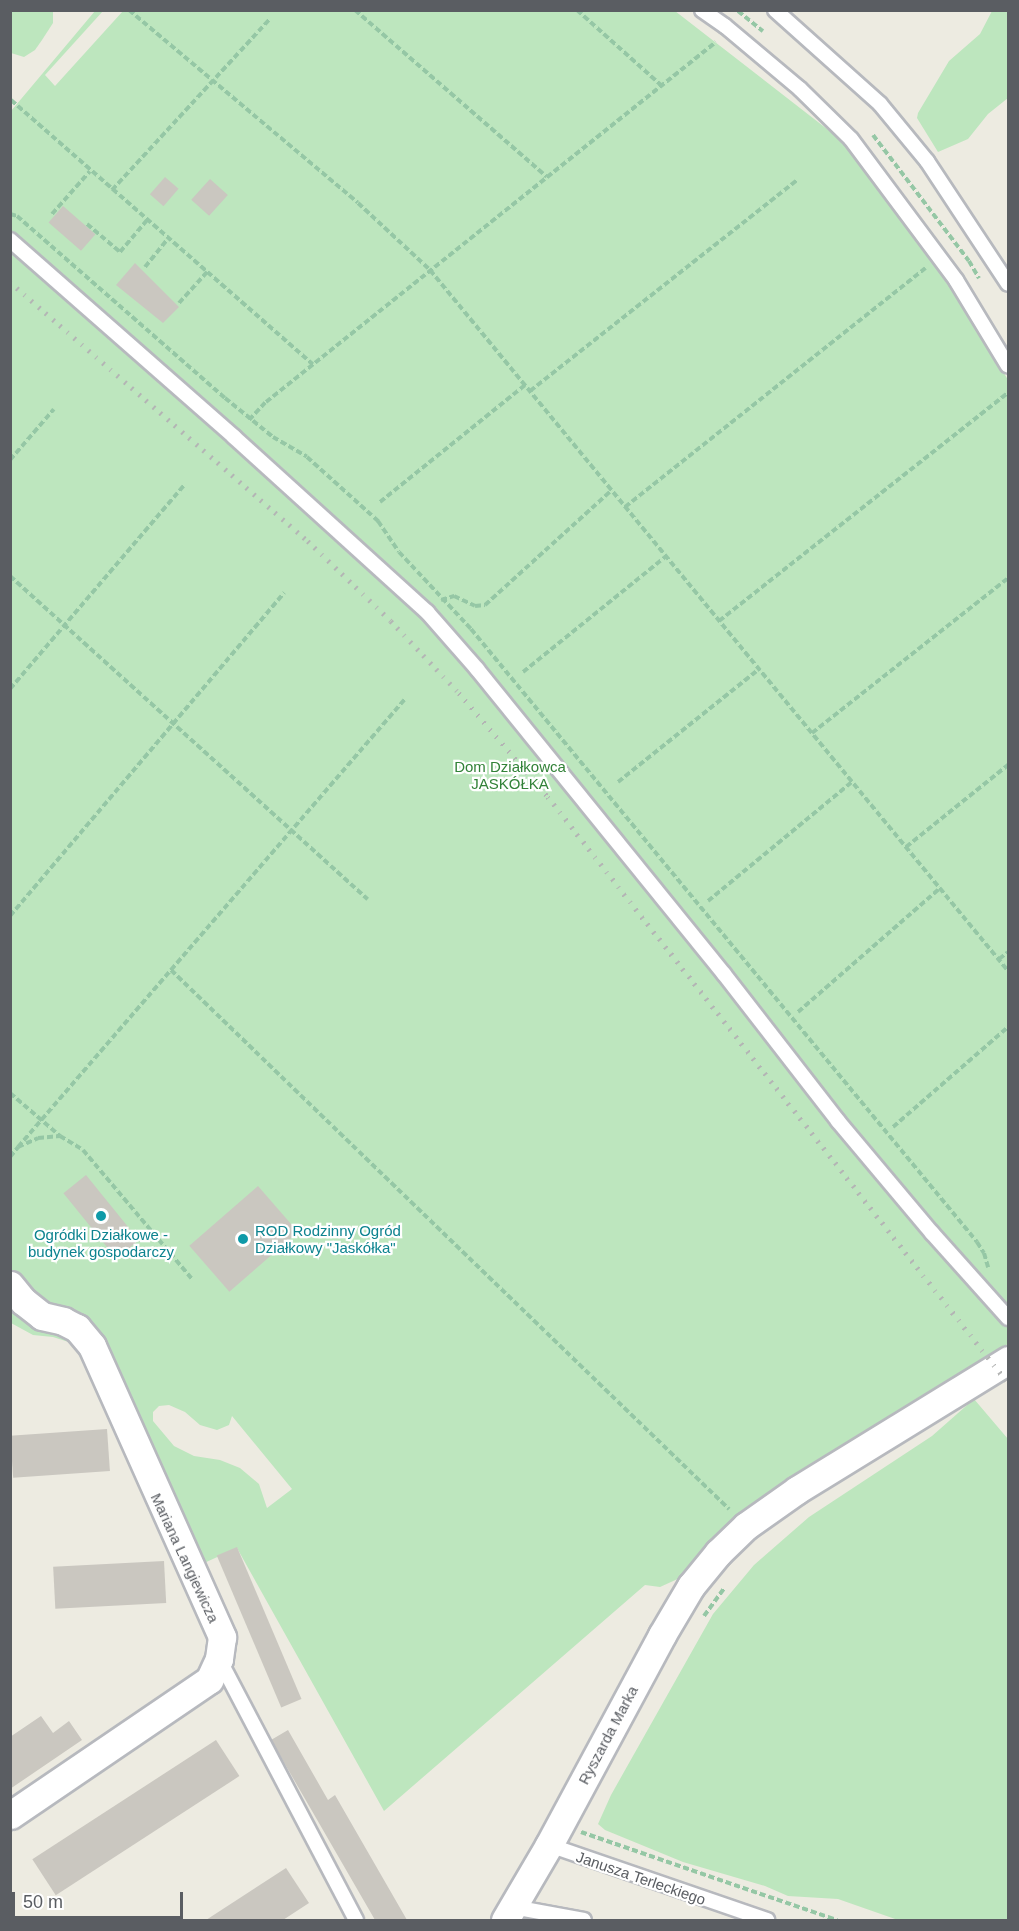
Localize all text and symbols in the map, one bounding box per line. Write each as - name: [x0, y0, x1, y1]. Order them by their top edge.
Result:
- park label: Dom Działkowca JASKÓŁKA: [454, 757, 566, 792]
- marker: Ogródki Działkowe - budynek gospodarczy: [94, 1209, 108, 1223]
- place label: ROD Rodzinny Ogród Działkowy "Jaskółka": [255, 1221, 401, 1256]
- place label: Ogródki Działkowe - budynek gospodarczy: [28, 1225, 174, 1260]
- marker: ROD Rodzinny Ogród Działkowy "Jaskółka": [236, 1232, 250, 1246]
- street label: Mariana Langiewicza: [147, 1490, 223, 1626]
- street label: Ryszarda Marka: [574, 1683, 642, 1787]
- street label: Janusza Terleckiego: [574, 1847, 708, 1909]
- scale bar: [15, 1880, 186, 1918]
- text: 50 m: [23, 1892, 63, 1912]

